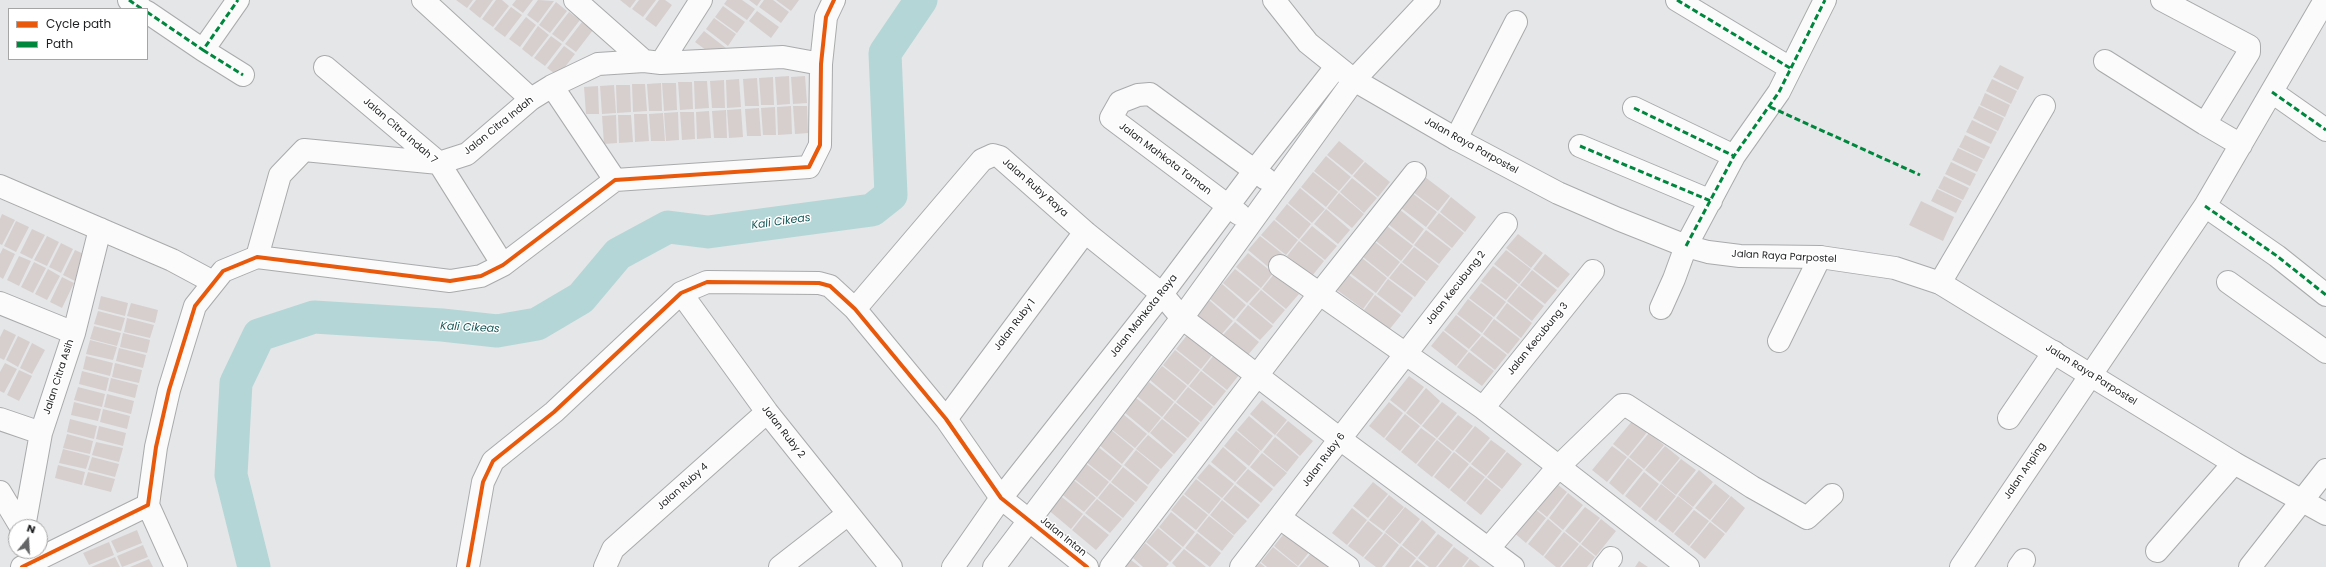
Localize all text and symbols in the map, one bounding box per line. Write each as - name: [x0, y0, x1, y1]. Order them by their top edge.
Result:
- legend: [8, 8, 148, 60]
- text: Cycle path: [46, 15, 111, 32]
- text: Path: [46, 35, 73, 52]
- street label: Jalan Citra Indah: [462, 94, 536, 158]
- street label: Jalan Citra Indah 7: [361, 96, 439, 166]
- street label: Jalan Raya Parpostel: [1422, 115, 1520, 177]
- street label: Jalan Mahkota Taman: [1117, 120, 1213, 198]
- street label: Jalan Ruby Raya: [1000, 156, 1070, 220]
- water label: Kali Cikeas: [751, 211, 811, 233]
- street label: Jalan Raya Parpostel: [1731, 248, 1837, 266]
- street label: Jalan Kecubung 2: [1424, 249, 1488, 327]
- street label: Jalan Mahkota Raya: [1108, 272, 1180, 360]
- street label: Jalan Ruby 1: [992, 297, 1038, 353]
- street label: Jalan Kecubung 3: [1505, 300, 1571, 378]
- water label: Kali Cikeas: [440, 320, 500, 336]
- street label: Jalan Citra Asih: [41, 338, 77, 416]
- street label: Jalan Raya Parpostel: [2043, 342, 2139, 408]
- street label: Jalan Ruby 2: [759, 403, 807, 461]
- street label: Jalan Ruby 6: [1300, 431, 1348, 489]
- street label: Jalan Anping: [2002, 440, 2048, 502]
- street label: Jalan Ruby 4: [655, 461, 711, 513]
- street label: Jalan Intan: [1037, 515, 1089, 559]
- north arrow: [8, 519, 48, 559]
- text: N: [25, 520, 38, 537]

